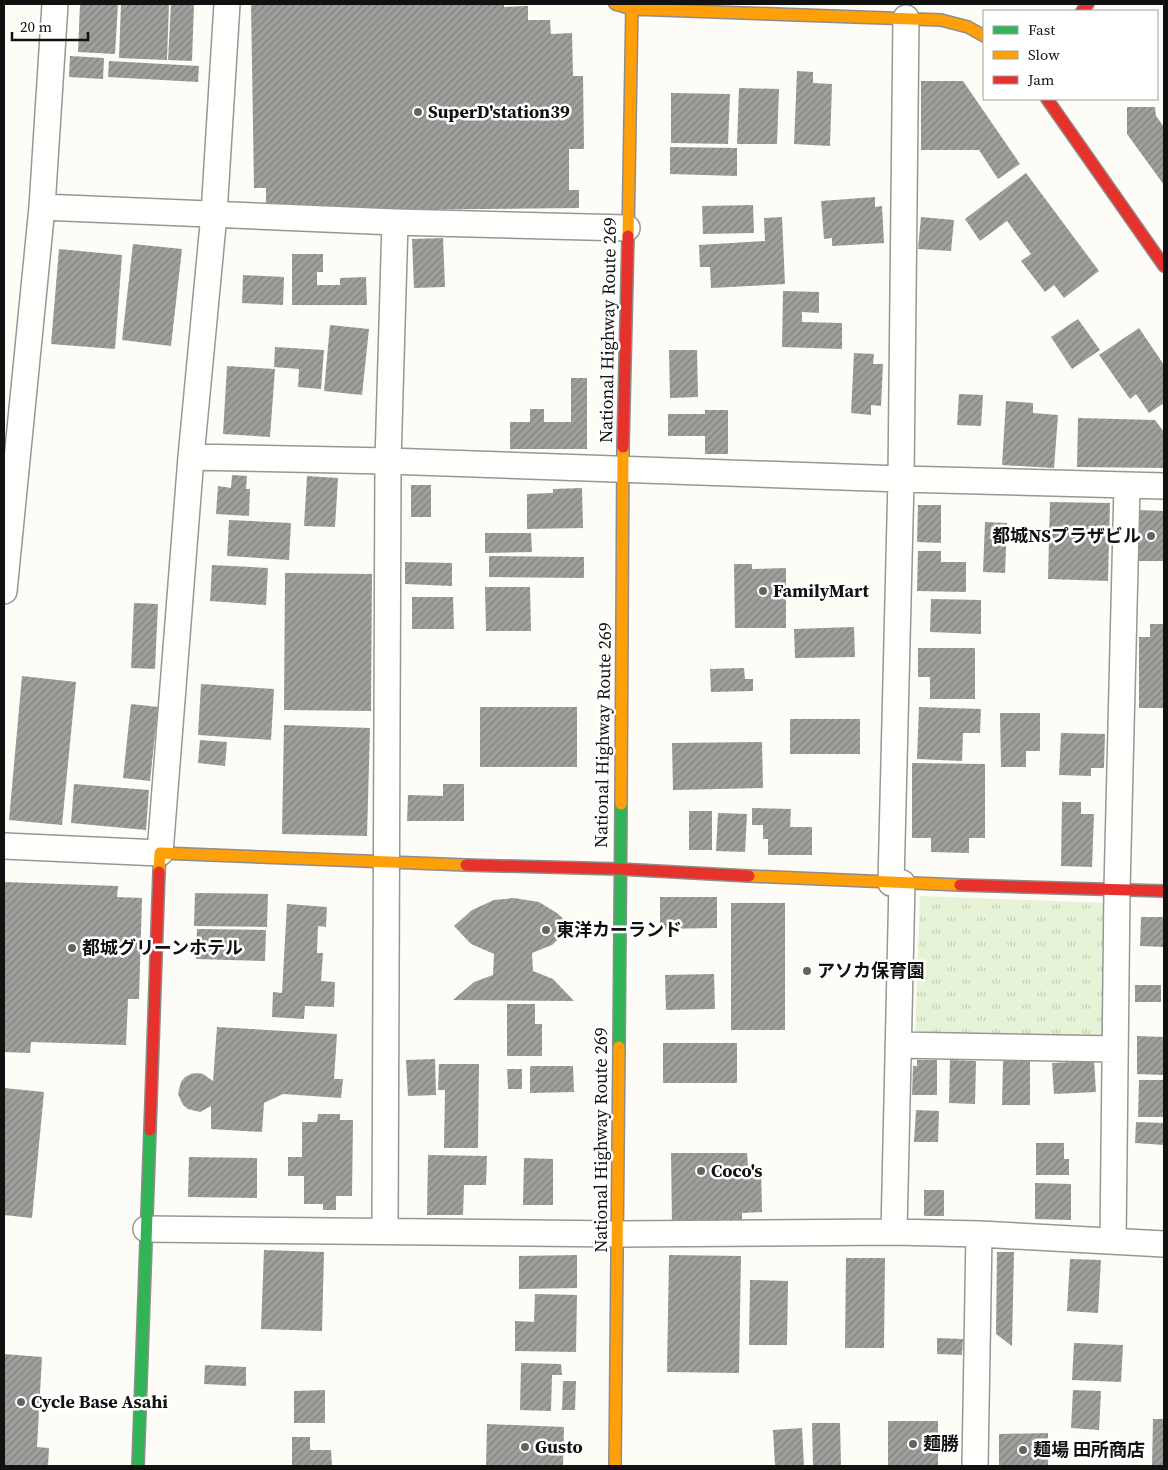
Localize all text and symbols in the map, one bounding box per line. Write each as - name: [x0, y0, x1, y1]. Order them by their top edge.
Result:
- scale bar: [12, 10, 89, 42]
- legend: [983, 10, 1158, 100]
- text: 20 m: [20, 16, 52, 37]
- text: Fast: [1028, 19, 1055, 40]
- text: Slow: [1028, 44, 1060, 65]
- text: Jam: [1027, 69, 1055, 90]
- place label: SuperD'station39: [428, 99, 570, 124]
- marker: SuperD'station39: [412, 106, 424, 118]
- street label: National Highway Route 269: [593, 217, 622, 443]
- place label: 都城NSプラザビル: [992, 523, 1141, 548]
- marker: 都城NSプラザビル: [1145, 530, 1157, 542]
- place label: FamilyMart: [773, 578, 869, 603]
- marker: FamilyMart: [757, 585, 769, 597]
- street label: National Highway Route 269: [588, 622, 617, 848]
- place label: 東洋カーランド: [556, 917, 682, 942]
- marker: 東洋カーランド: [540, 924, 552, 936]
- place label: 都城グリーンホテル: [82, 935, 243, 960]
- marker: 都城グリーンホテル: [66, 942, 78, 954]
- place label: アソカ保育園: [817, 958, 925, 983]
- marker: アソカ保育園: [801, 965, 813, 977]
- street label: National Highway Route 269: [588, 1027, 613, 1253]
- place label: Coco's: [711, 1158, 762, 1183]
- marker: Coco's: [695, 1165, 707, 1177]
- place label: Cycle Base Asahi: [31, 1389, 168, 1414]
- marker: Cycle Base Asahi: [15, 1396, 27, 1408]
- place label: 麺勝: [923, 1431, 959, 1456]
- place label: Gusto: [535, 1434, 583, 1459]
- place label: 麺場 田所商店: [1033, 1437, 1145, 1462]
- marker: 麺勝: [907, 1438, 919, 1450]
- marker: Gusto: [519, 1441, 531, 1453]
- marker: 麺場 田所商店: [1017, 1444, 1029, 1456]

